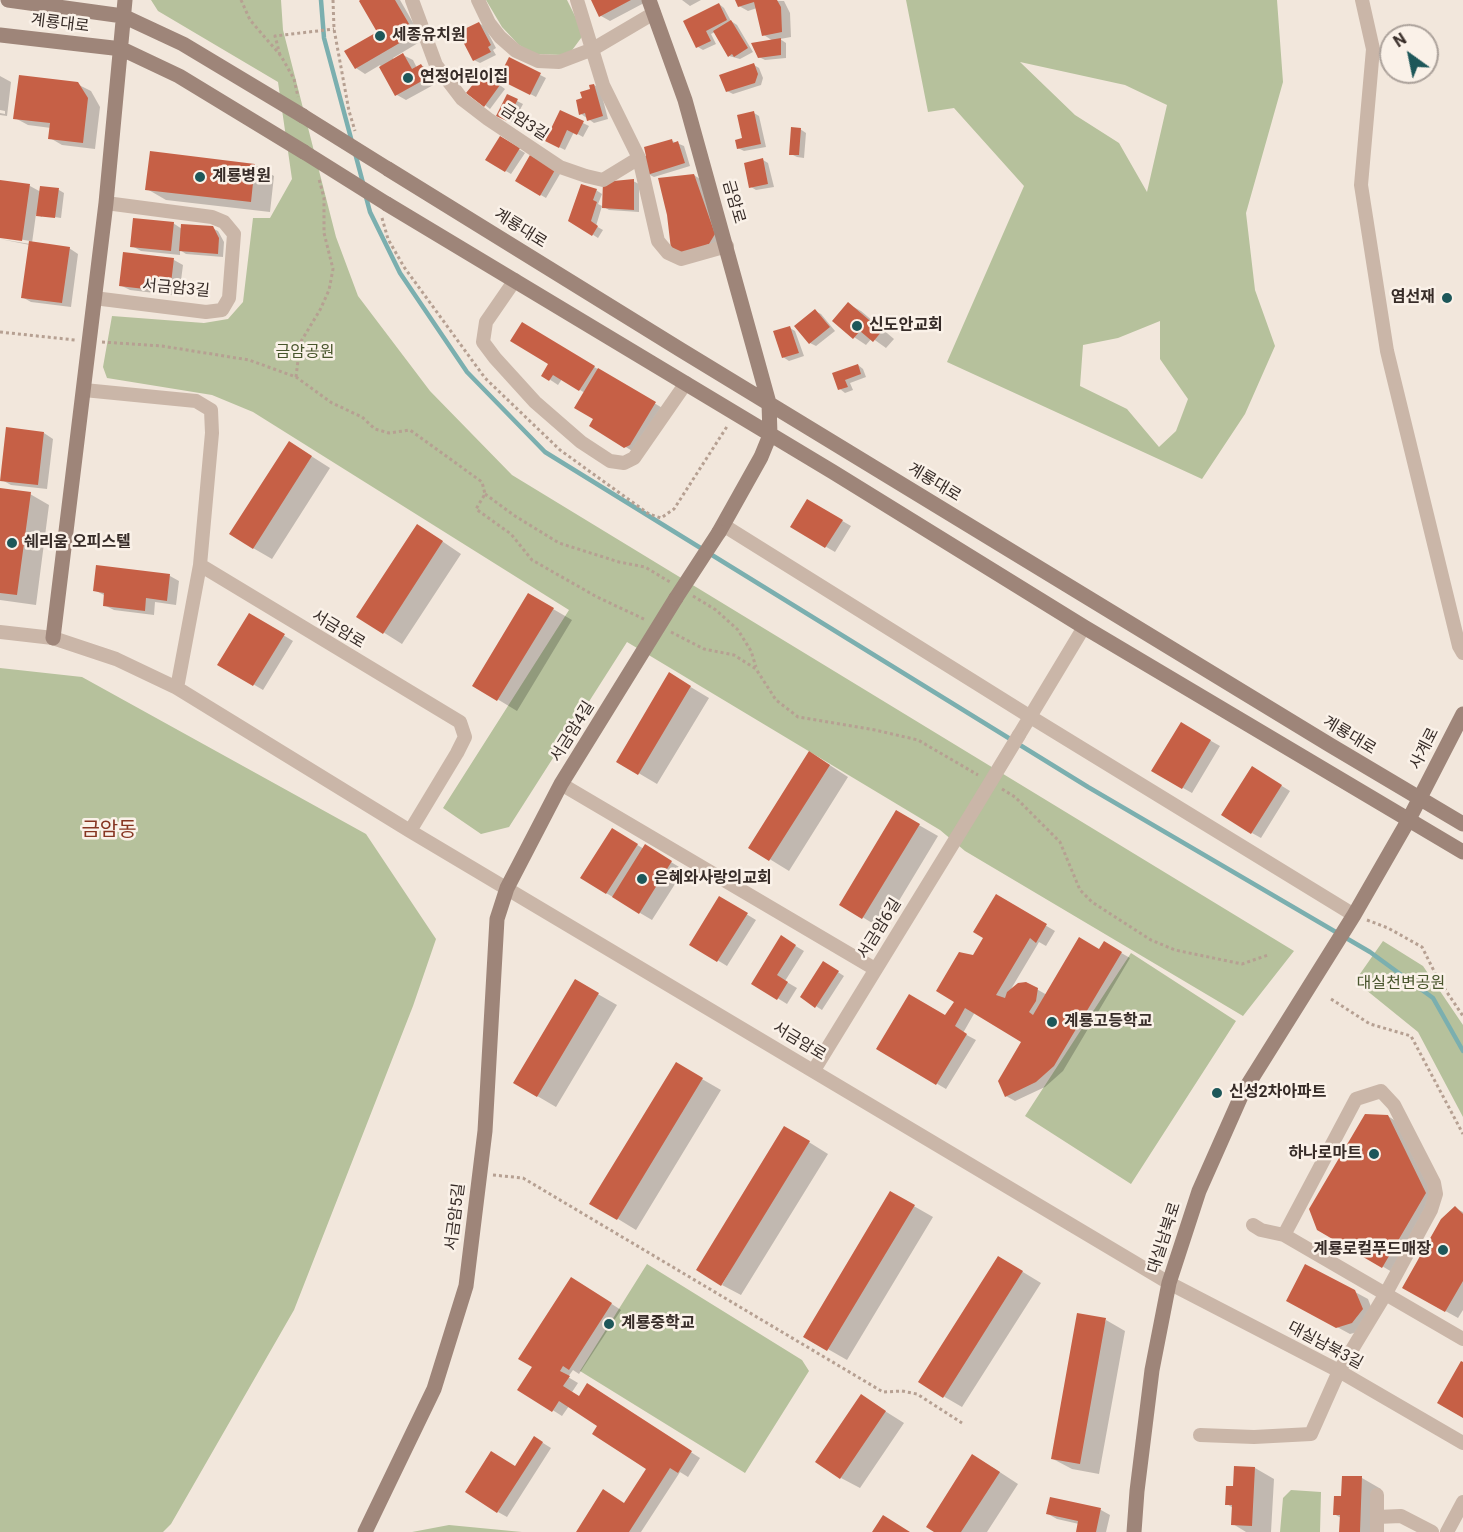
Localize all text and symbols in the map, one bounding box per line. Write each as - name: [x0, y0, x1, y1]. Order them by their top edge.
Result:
- street label: 계룡대로: [30, 11, 90, 37]
- north arrow: [1379, 24, 1439, 84]
- place label: 세종유치원: [392, 26, 466, 46]
- marker: 세종유치원: [373, 29, 387, 43]
- text: N: [1390, 29, 1410, 51]
- place label: 연정어린이집: [420, 68, 508, 88]
- marker: 연정어린이집: [401, 71, 415, 85]
- street label: 금암3길: [496, 100, 552, 146]
- place label: 계룡병원: [212, 167, 271, 187]
- marker: 계룡병원: [193, 170, 207, 184]
- street label: 금암로: [718, 178, 748, 226]
- street label: 계룡대로: [490, 205, 550, 253]
- street label: 서금암3길: [141, 276, 211, 302]
- place label: 염선재: [1391, 288, 1435, 308]
- marker: 염선재: [1440, 291, 1454, 305]
- place label: 신도안교회: [869, 316, 943, 336]
- marker: 신도안교회: [850, 319, 864, 333]
- park label: 금암공원: [276, 343, 334, 363]
- street label: 계룡대로: [904, 460, 964, 506]
- place label: 쉐리움 오피스텔: [24, 533, 131, 553]
- marker: 쉐리움 오피스텔: [5, 536, 19, 550]
- street label: 서금암로: [308, 607, 368, 653]
- street label: 서금암4길: [547, 698, 599, 766]
- street label: 계룡대로: [1319, 713, 1379, 759]
- street label: 사계로: [1406, 725, 1444, 773]
- district label: 금암동: [81, 819, 137, 843]
- place label: 은혜와사랑의교회: [654, 869, 772, 889]
- marker: 은혜와사랑의교회: [635, 872, 649, 886]
- street label: 서금암6길: [854, 895, 906, 963]
- park label: 대실천변공원: [1357, 974, 1445, 994]
- place label: 계룡고등학교: [1064, 1012, 1152, 1032]
- marker: 계룡고등학교: [1045, 1015, 1059, 1029]
- street label: 서금암로: [769, 1019, 829, 1065]
- place label: 신성2차아파트: [1229, 1083, 1326, 1103]
- marker: 신성2차아파트: [1210, 1086, 1224, 1100]
- place label: 하나로마트: [1288, 1144, 1362, 1164]
- marker: 하나로마트: [1367, 1147, 1381, 1161]
- street label: 서금암5길: [442, 1182, 470, 1252]
- street label: 대실남북로: [1144, 1200, 1186, 1276]
- place label: 계룡로컬푸드매장: [1313, 1240, 1431, 1260]
- marker: 계룡로컬푸드매장: [1436, 1243, 1450, 1257]
- place label: 계룡중학교: [621, 1314, 695, 1334]
- marker: 계룡중학교: [602, 1317, 616, 1331]
- street label: 대실남북3길: [1284, 1318, 1366, 1374]

